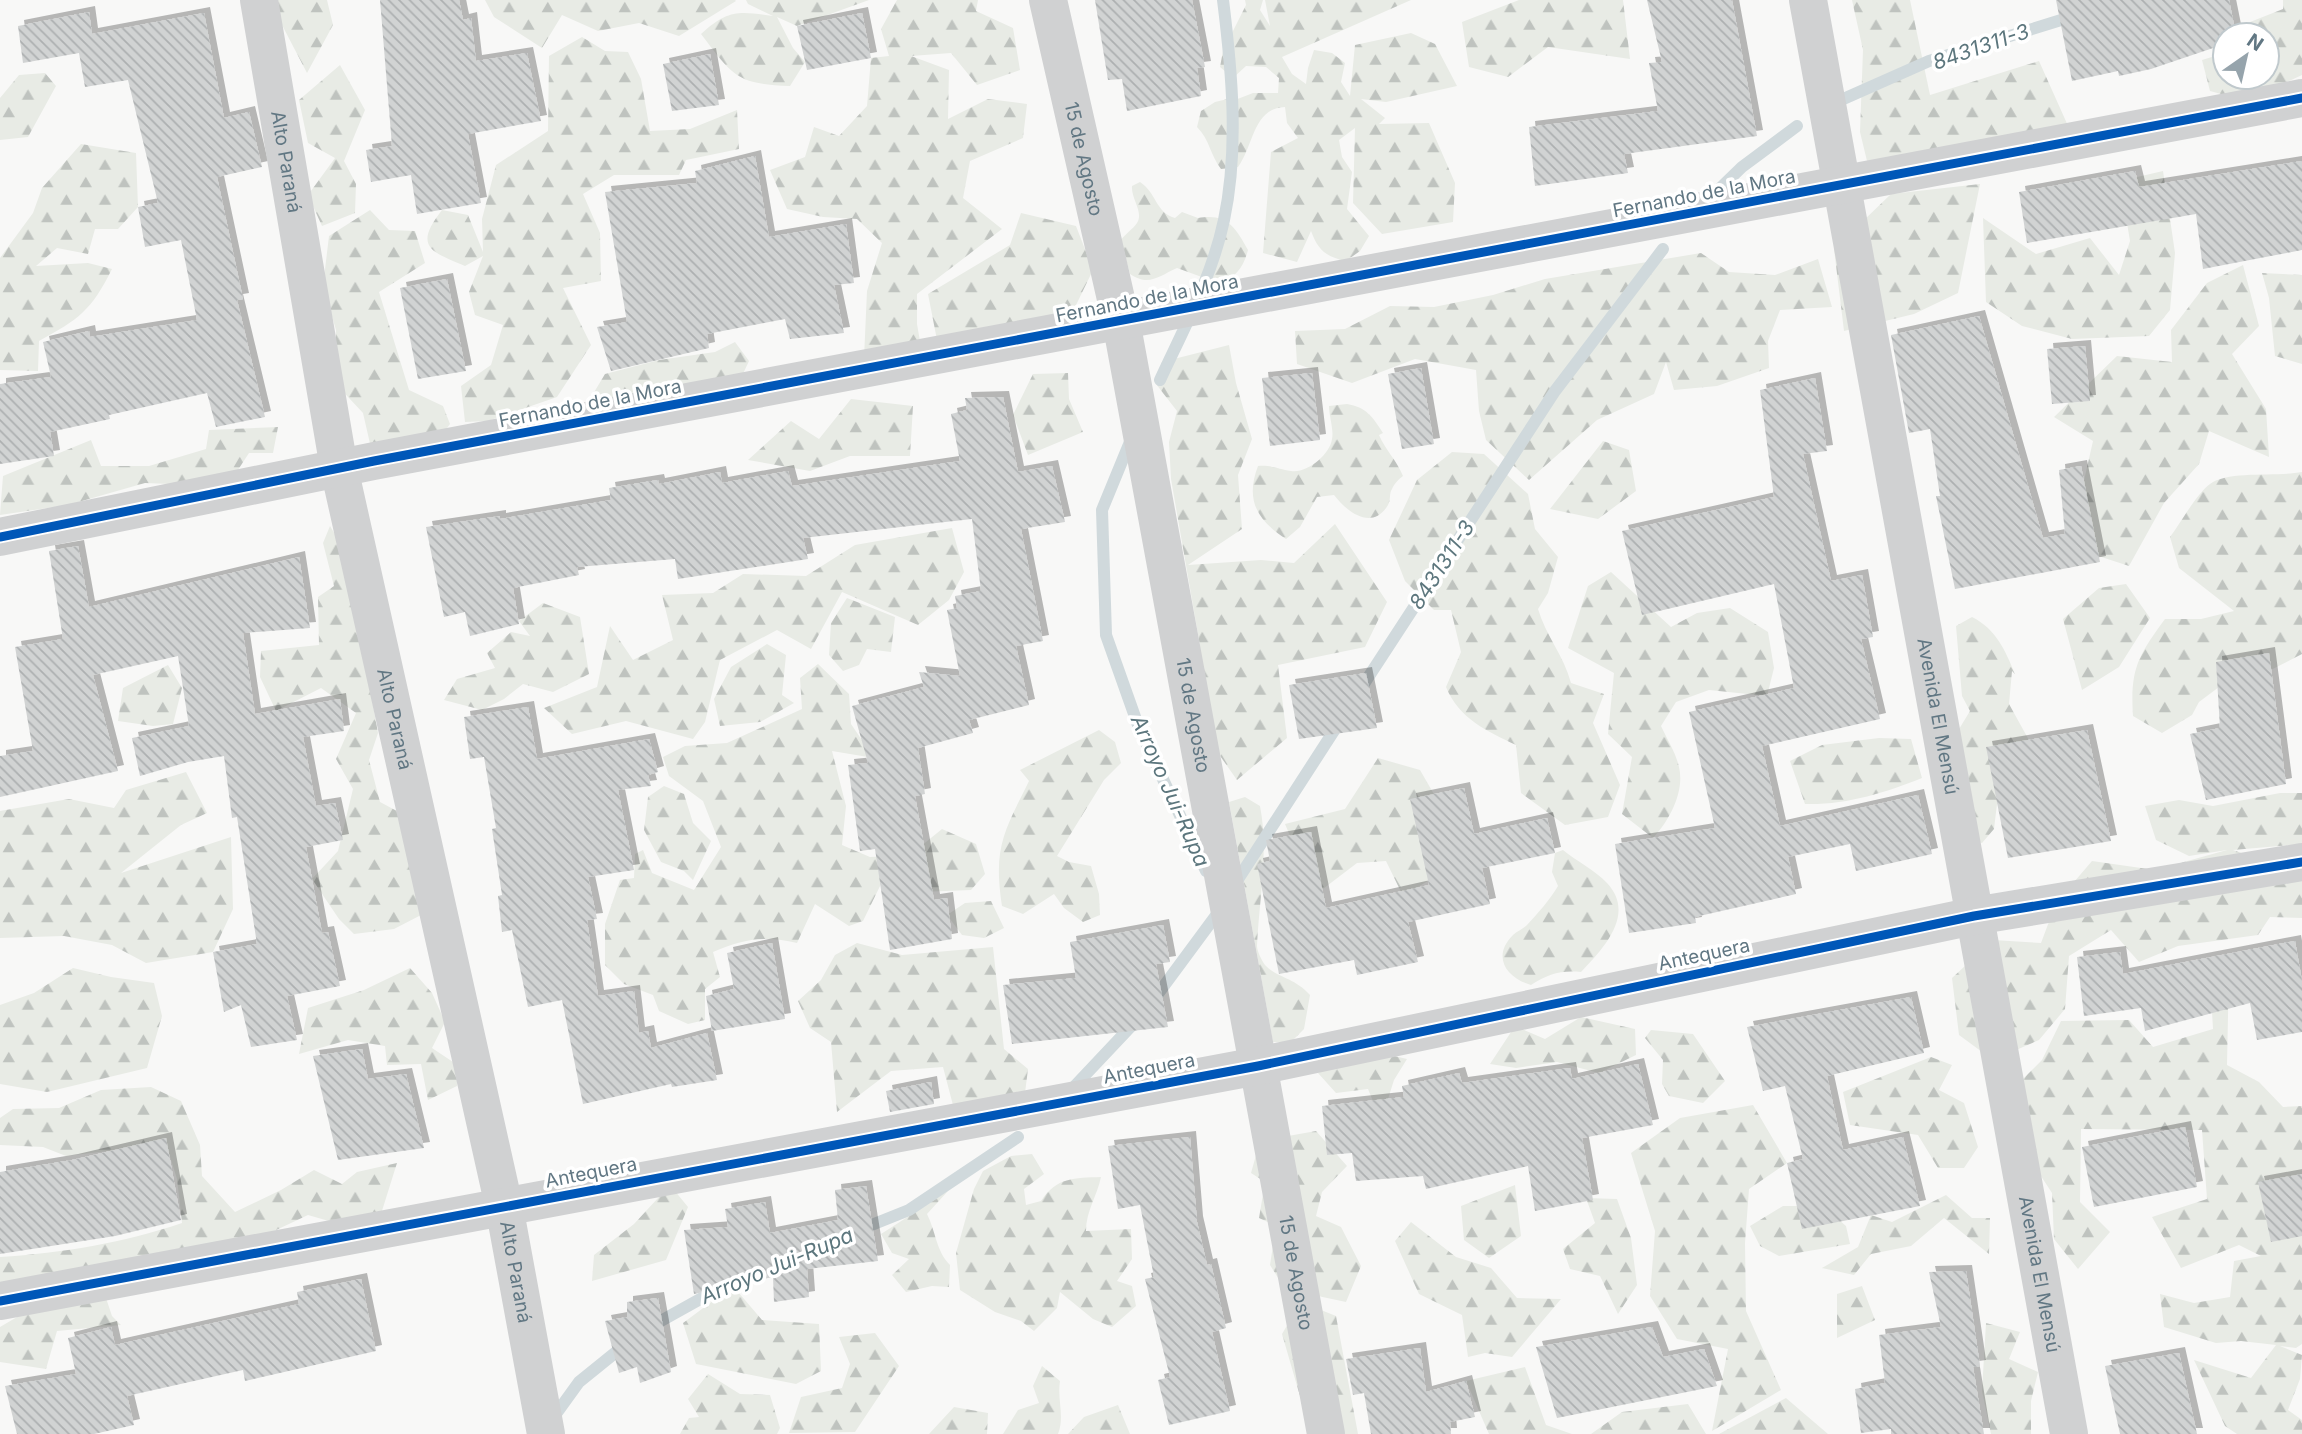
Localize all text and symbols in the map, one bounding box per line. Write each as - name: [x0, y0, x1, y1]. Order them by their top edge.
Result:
- water label: 8431311-3: [1929, 18, 2032, 75]
- north arrow: [2211, 21, 2281, 91]
- text: N: [2243, 29, 2268, 56]
- street label: 15 de Agosto: [1060, 100, 1108, 218]
- street label: Alto Paraná: [266, 109, 306, 215]
- street label: Fernando de la Mora: [1611, 165, 1797, 222]
- street label: Fernando de la Mora: [1054, 270, 1240, 327]
- street label: Fernando de la Mora: [497, 375, 683, 432]
- water label: 8431311-3: [1404, 516, 1479, 614]
- street label: Avenida El Mensú: [1912, 636, 1963, 797]
- street label: 15 de Agosto: [1171, 656, 1215, 775]
- street label: Alto Paraná: [372, 666, 417, 772]
- water label: Arroyo Jui-Rupa: [1125, 710, 1215, 871]
- street label: Antequera: [1656, 934, 1752, 975]
- street label: Antequera: [1101, 1048, 1197, 1089]
- street label: Antequera: [543, 1152, 639, 1193]
- street label: Avenida El Mensú: [2014, 1194, 2065, 1354]
- street label: 15 de Agosto: [1274, 1214, 1318, 1332]
- street label: Alto Paraná: [495, 1219, 536, 1325]
- water label: Arroyo Jui-Rupa: [696, 1222, 857, 1309]

